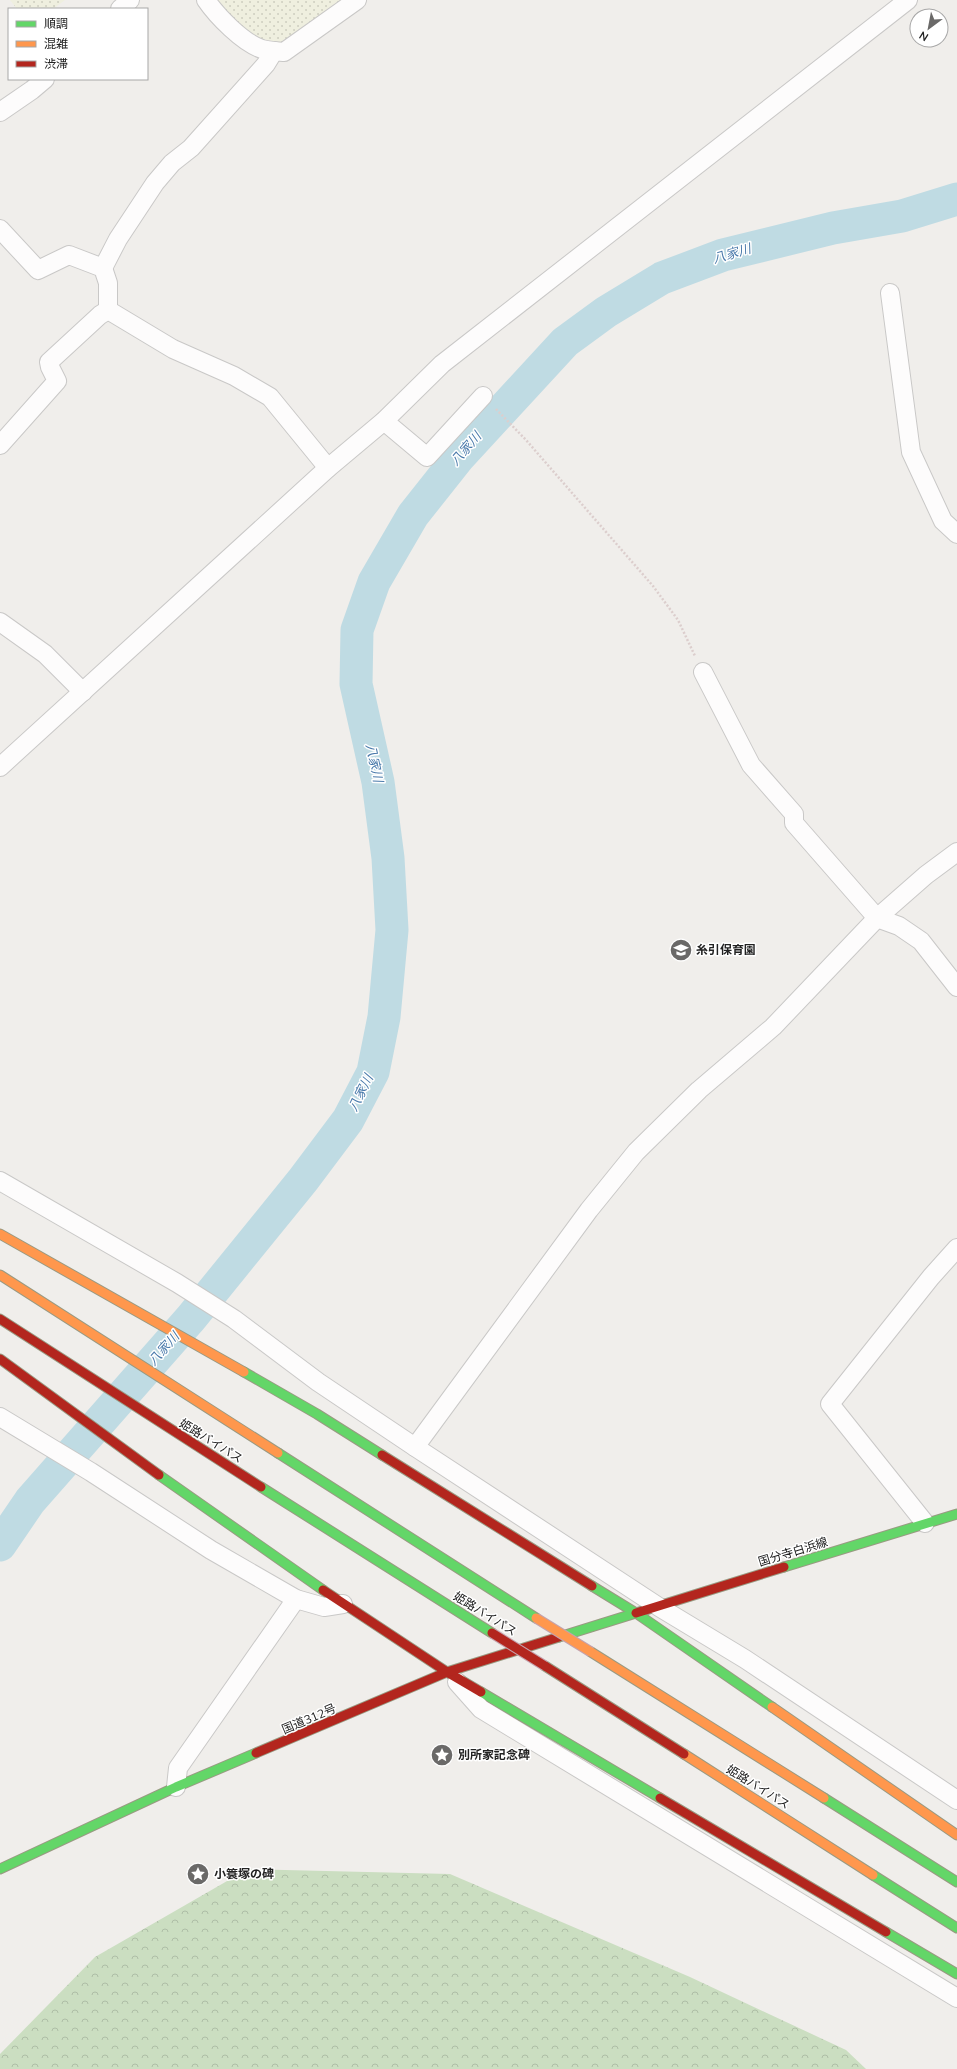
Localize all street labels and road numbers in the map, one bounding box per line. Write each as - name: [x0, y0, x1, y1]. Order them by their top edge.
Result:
- street label: 姫路バイパス: [176, 1415, 246, 1467]
- street label: 国分寺白浜線: [756, 1534, 830, 1570]
- street label: 姫路バイパス: [450, 1588, 520, 1640]
- street label: 国道312号: [279, 1700, 339, 1738]
- street label: 姫路バイパス: [723, 1761, 793, 1813]

